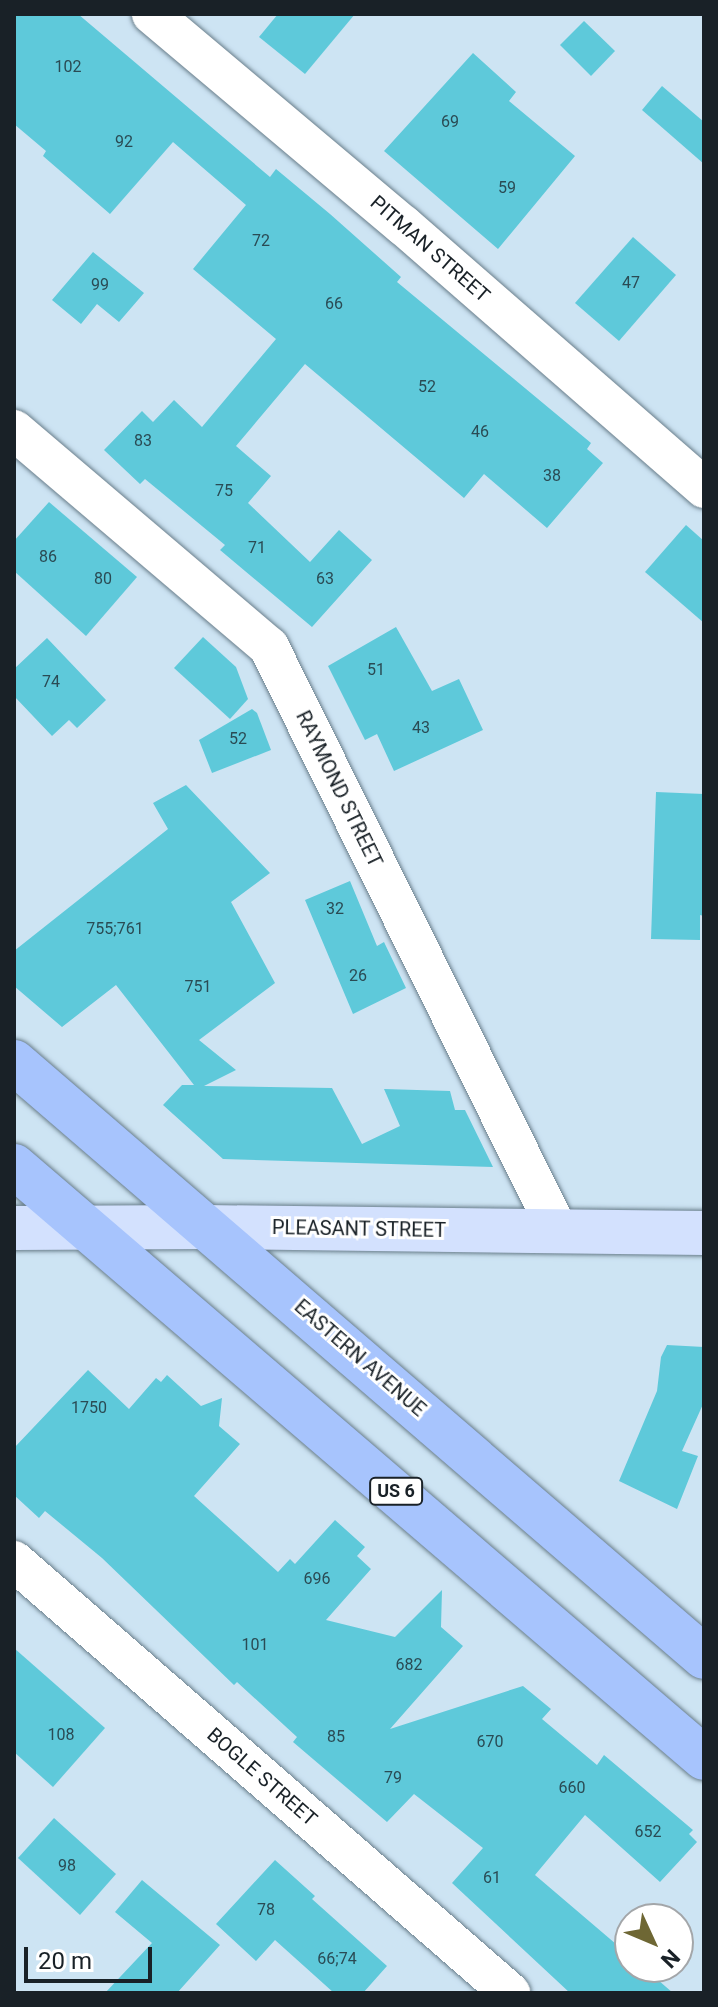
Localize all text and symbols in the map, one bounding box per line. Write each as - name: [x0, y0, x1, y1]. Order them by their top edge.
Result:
- house number: 102: [55, 57, 81, 77]
- house number: 69: [441, 112, 459, 132]
- house number: 92: [115, 132, 133, 152]
- house number: 59: [498, 178, 516, 198]
- street label: PITMAN STREET: [365, 191, 495, 307]
- house number: 72: [252, 231, 270, 251]
- house number: 47: [622, 273, 640, 293]
- house number: 99: [91, 275, 109, 295]
- house number: 66: [325, 294, 343, 314]
- house number: 52: [418, 377, 436, 397]
- house number: 46: [471, 422, 489, 442]
- house number: 83: [134, 431, 152, 451]
- house number: 38: [543, 466, 561, 486]
- house number: 75: [215, 481, 233, 501]
- house number: 71: [248, 538, 266, 558]
- house number: 86: [39, 547, 57, 567]
- house number: 80: [94, 569, 112, 589]
- house number: 63: [316, 569, 334, 589]
- house number: 51: [367, 660, 385, 680]
- house number: 74: [42, 672, 60, 692]
- street label: RAYMOND STREET: [291, 707, 387, 871]
- house number: 43: [412, 718, 430, 738]
- house number: 52: [229, 729, 247, 749]
- house number: 32: [326, 899, 344, 919]
- house number: 755;761: [86, 919, 144, 939]
- house number: 26: [349, 966, 367, 986]
- house number: 751: [185, 977, 211, 997]
- street label: PLEASANT STREET: [272, 1215, 446, 1243]
- street label: EASTERN AVENUE: [289, 1294, 431, 1422]
- house number: 1750: [71, 1398, 107, 1418]
- road number: US 6: [368, 1477, 424, 1505]
- house number: 696: [304, 1569, 330, 1589]
- house number: 101: [242, 1635, 268, 1655]
- house number: 682: [396, 1655, 422, 1675]
- street label: BOGLE STREET: [202, 1723, 322, 1831]
- house number: 108: [48, 1725, 74, 1745]
- house number: 85: [327, 1727, 345, 1747]
- house number: 670: [477, 1732, 503, 1752]
- house number: 79: [384, 1768, 402, 1788]
- house number: 660: [559, 1778, 585, 1798]
- house number: 652: [635, 1822, 661, 1842]
- house number: 98: [58, 1856, 76, 1876]
- house number: 61: [483, 1868, 501, 1888]
- house number: 78: [257, 1900, 275, 1920]
- north arrow: [614, 1903, 694, 1983]
- scale bar: [28, 1931, 156, 1981]
- text: N: [656, 1944, 685, 1973]
- text: 20 m: [38, 1947, 92, 1975]
- house number: 66;74: [317, 1949, 357, 1969]

